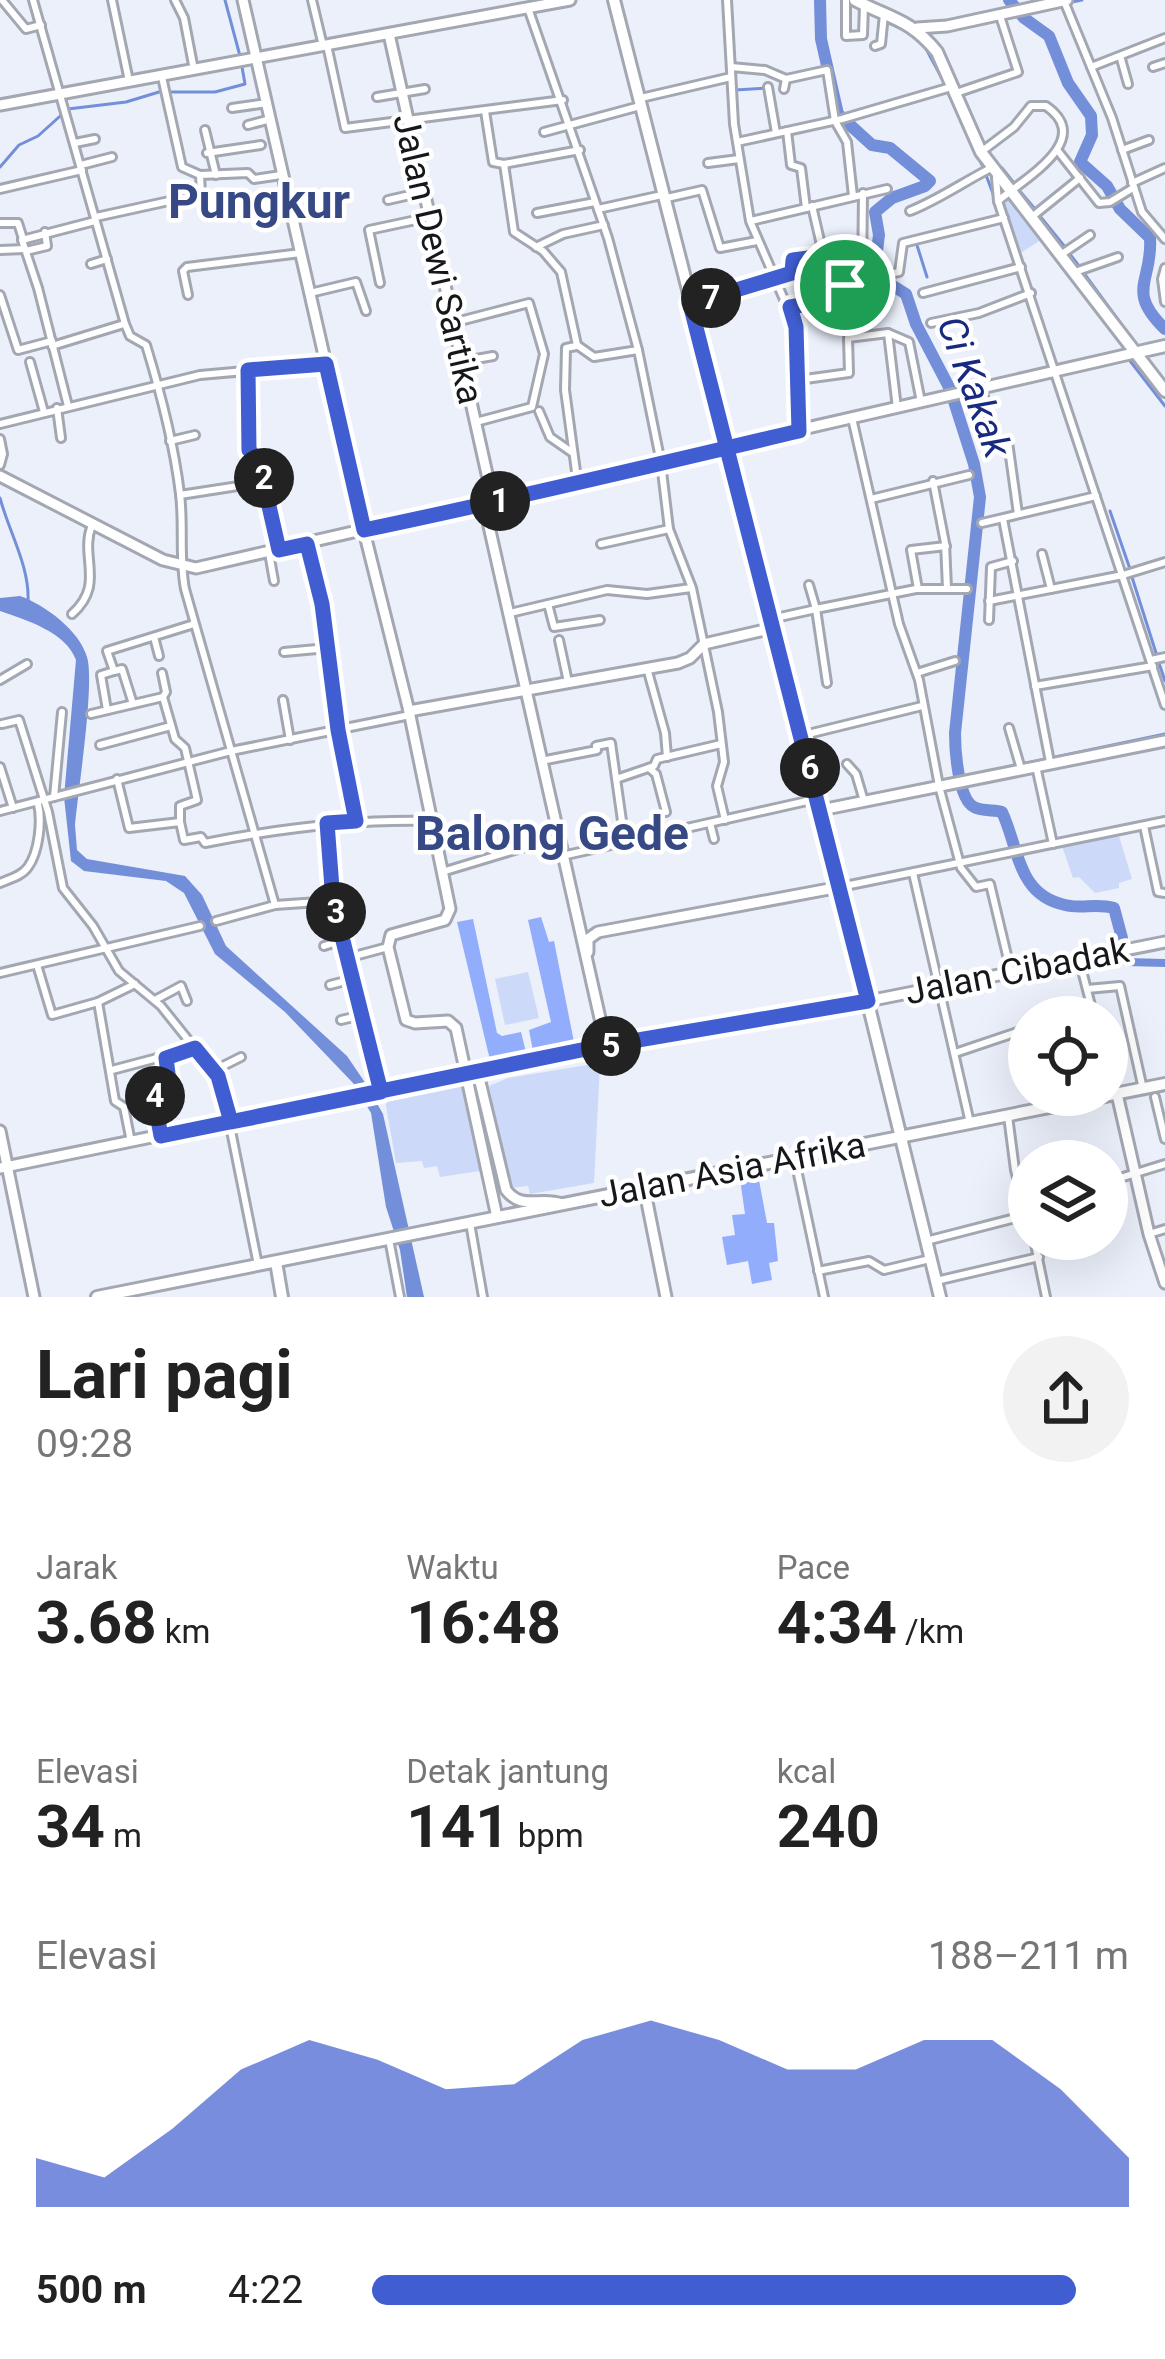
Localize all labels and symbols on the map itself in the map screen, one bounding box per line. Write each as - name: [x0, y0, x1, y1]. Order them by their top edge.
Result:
- street label: Jalan Dewi Sartika: [384, 110, 492, 408]
- district label: Pungkur: [168, 173, 351, 230]
- pin: [794, 234, 896, 336]
- pin: 7: [681, 268, 741, 328]
- water label: Ci Kakak: [927, 310, 1021, 465]
- pin: 2: [234, 448, 294, 508]
- pin: 1: [470, 471, 530, 531]
- pin: 6: [780, 738, 840, 798]
- district label: Balong Gede: [415, 805, 689, 862]
- pin: 3: [306, 882, 366, 942]
- street label: Jalan Cibadak: [902, 929, 1133, 1013]
- pin: 5: [581, 1016, 641, 1076]
- pin: 4: [125, 1066, 185, 1126]
- street label: Jalan Asia Afrika: [595, 1124, 869, 1216]

